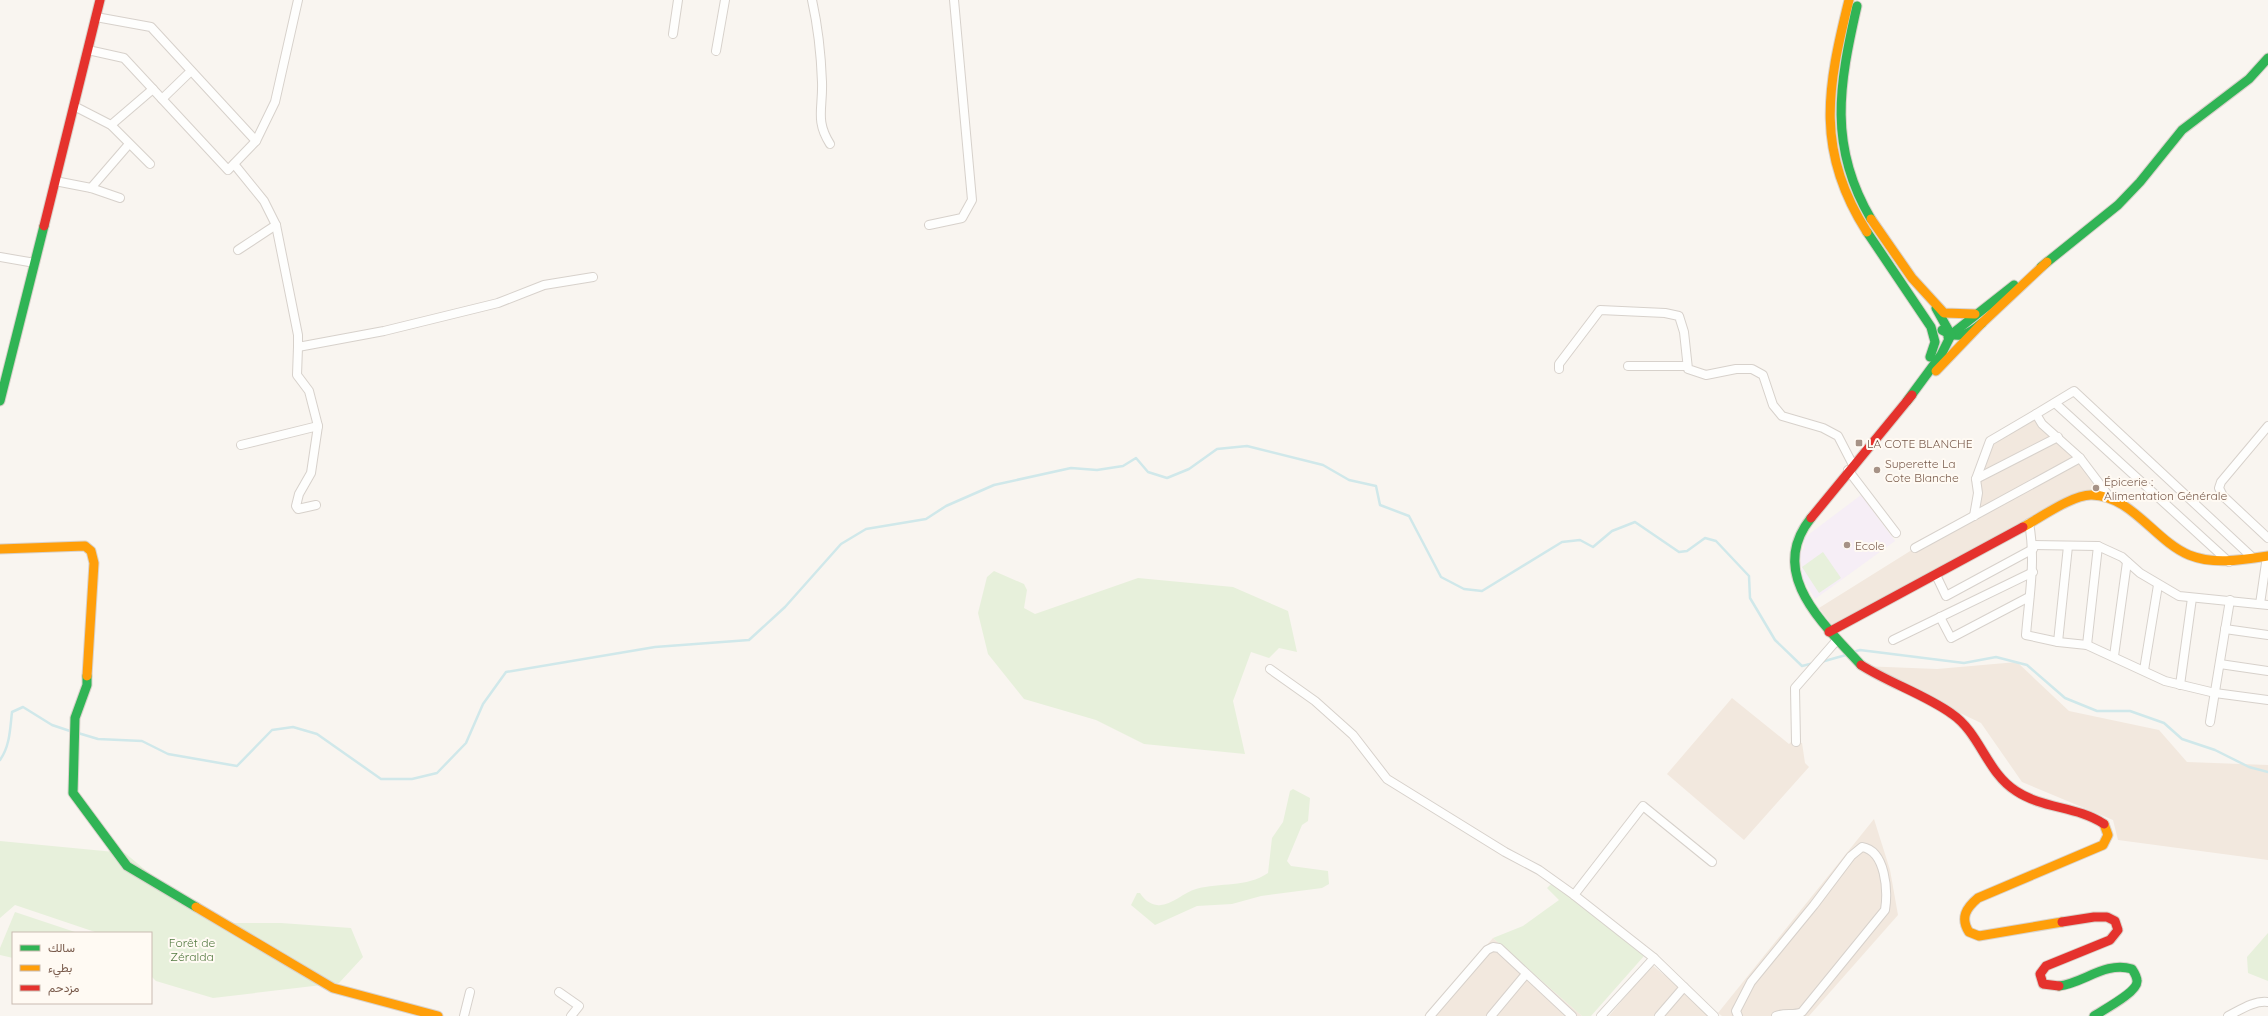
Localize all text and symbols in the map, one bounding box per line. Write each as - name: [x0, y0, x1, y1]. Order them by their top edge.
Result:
- place label: LA COTE BLANCHE: [1867, 436, 1973, 451]
- marker: LA COTE BLANCHE: [1854, 438, 1864, 448]
- place label: Superette La Cote Blanche: [1885, 456, 1959, 485]
- marker: Superette La Cote Blanche: [1872, 465, 1882, 475]
- place label: Épicerie : Alimentation Générale: [2104, 474, 2227, 503]
- marker: Épicerie : Alimentation Générale: [2091, 483, 2101, 493]
- place label: Ecole: [1855, 538, 1885, 553]
- marker: Ecole: [1842, 540, 1852, 550]
- legend: [12, 932, 152, 1004]
- park label: Forêt de Zéralda: [169, 935, 215, 964]
- text: سالك: [48, 940, 75, 955]
- text: بطيء: [48, 960, 72, 978]
- text: مزدحم: [48, 980, 79, 996]

